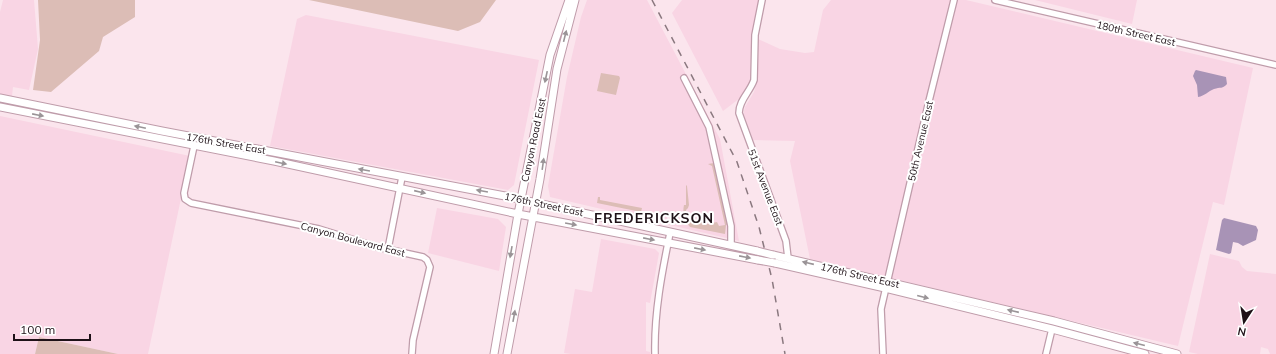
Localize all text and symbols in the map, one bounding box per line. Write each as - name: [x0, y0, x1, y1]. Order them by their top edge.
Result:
- street label: 180th Street East: [1095, 18, 1177, 49]
- one-way arrow: [562, 30, 568, 42]
- one-way arrow: [542, 71, 548, 83]
- street label: Canyon Road East: [518, 97, 549, 183]
- street label: 50th Avenue East: [905, 99, 936, 182]
- one-way arrow: [32, 113, 44, 119]
- one-way arrow: [134, 123, 146, 129]
- street label: 176th Street East: [185, 130, 267, 157]
- street label: 51st Avenue East: [745, 147, 786, 228]
- one-way arrow: [540, 158, 546, 170]
- one-way arrow: [275, 160, 287, 166]
- one-way arrow: [358, 167, 370, 173]
- one-way arrow: [476, 188, 489, 194]
- one-way arrow: [414, 190, 426, 196]
- street label: 176th Street East: [503, 190, 585, 219]
- district label: FREDERICKSON: [594, 209, 714, 227]
- street label: Canyon Boulevard East: [299, 219, 407, 260]
- one-way arrow: [565, 221, 577, 227]
- one-way arrow: [643, 236, 656, 242]
- one-way arrow: [508, 246, 514, 259]
- one-way arrow: [693, 246, 706, 252]
- one-way arrow: [739, 254, 751, 260]
- one-way arrow: [802, 260, 814, 266]
- street label: 176th Street East: [819, 260, 901, 291]
- one-way arrow: [917, 295, 929, 301]
- north arrow: [1224, 302, 1264, 342]
- one-way arrow: [1007, 308, 1019, 314]
- one-way arrow: [512, 310, 518, 322]
- scale bar: [14, 316, 90, 342]
- text: 100 m: [20, 322, 55, 337]
- text: N: [1236, 324, 1247, 339]
- one-way arrow: [1133, 341, 1145, 347]

